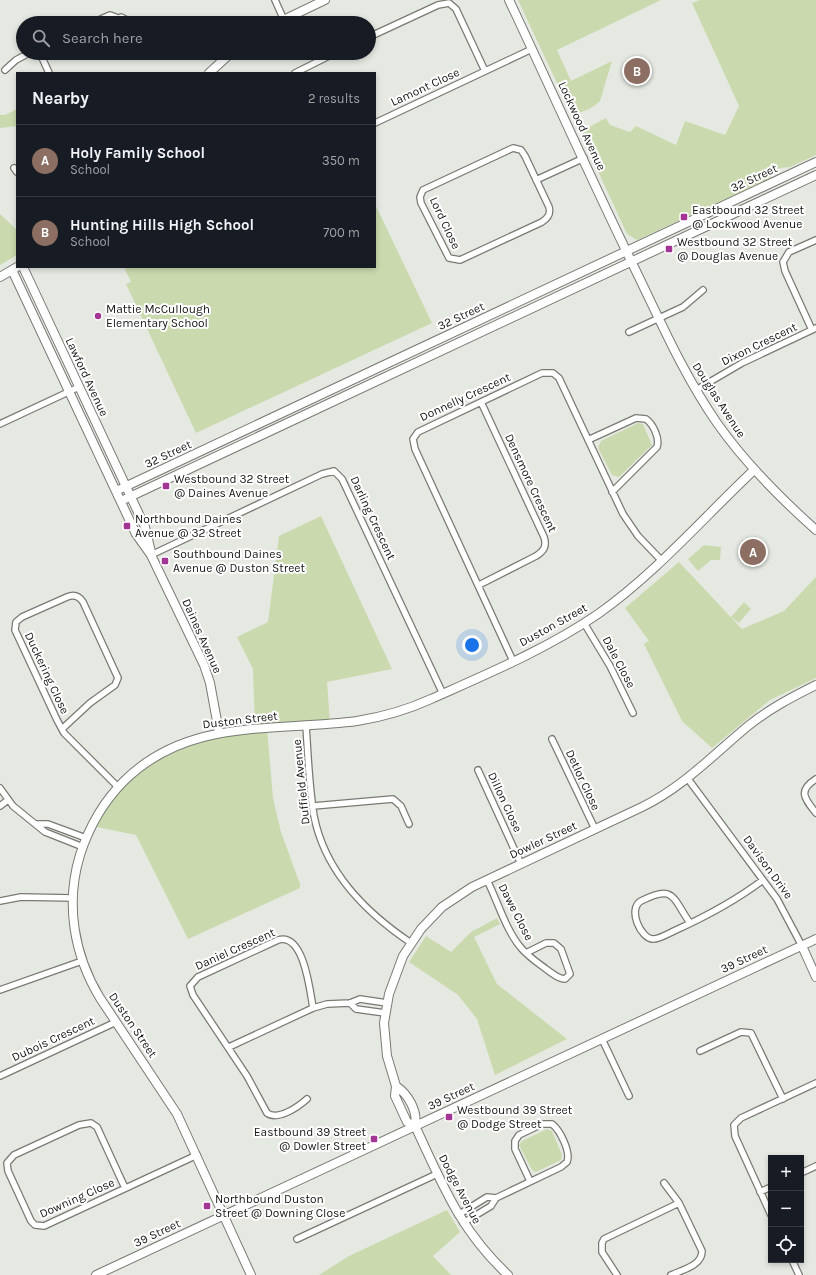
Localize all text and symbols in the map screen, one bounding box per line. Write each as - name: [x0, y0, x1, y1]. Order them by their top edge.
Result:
- search box: [16, 16, 376, 60]
- icon: search: [30, 27, 52, 49]
- text: Search here: [62, 29, 143, 47]
- pin: B: [624, 56, 650, 86]
- street label: Lamont Close: [388, 65, 462, 109]
- street label: Lockwood Avenue: [555, 79, 609, 173]
- text: Nearby: [32, 88, 89, 108]
- text: 2 results: [308, 91, 360, 106]
- text: Holy Family School: [70, 144, 205, 162]
- text: A: [41, 153, 49, 168]
- text: 350 m: [322, 153, 360, 168]
- street label: 32 Street: [728, 161, 780, 195]
- text: School: [70, 162, 110, 177]
- street label: Lord Close: [427, 195, 463, 251]
- place label: Eastbound 32 Street @ Lockwood Avenue: [692, 203, 805, 231]
- marker: Eastbound 32 Street @ Lockwood Avenue: [679, 212, 689, 222]
- text: Hunting Hills High School: [70, 216, 254, 234]
- text: B: [41, 225, 49, 240]
- text: 700 m: [323, 225, 360, 240]
- text: School: [70, 234, 110, 249]
- place label: Westbound 32 Street @ Douglas Avenue: [677, 235, 793, 263]
- marker: Westbound 32 Street @ Douglas Avenue: [664, 244, 674, 254]
- street label: 32 Street: [435, 299, 487, 333]
- place label: Mattie McCullough Elementary School: [106, 302, 210, 330]
- marker: Mattie McCullough Elementary School: [93, 311, 103, 321]
- street label: Dixon Crescent: [719, 319, 800, 368]
- street label: Lawford Avenue: [63, 335, 111, 419]
- street label: Douglas Avenue: [689, 360, 749, 440]
- street label: Donnelly Crescent: [417, 370, 513, 424]
- street label: Densmore Crescent: [502, 432, 560, 535]
- street label: 32 Street: [142, 437, 194, 471]
- place label: Westbound 32 Street @ Daines Avenue: [174, 472, 290, 500]
- street label: Darling Crescent: [347, 474, 399, 563]
- marker: Westbound 32 Street @ Daines Avenue: [161, 481, 171, 491]
- place label: Northbound Daines Avenue @ 32 Street: [135, 512, 242, 540]
- marker: Northbound Daines Avenue @ 32 Street: [122, 521, 132, 531]
- pin: A: [740, 537, 766, 567]
- place label: Southbound Daines Avenue @ Duston Street: [173, 547, 306, 575]
- marker: Southbound Daines Avenue @ Duston Street: [160, 556, 170, 566]
- street label: Daines Avenue: [179, 597, 225, 675]
- street label: Duston Street: [517, 600, 590, 649]
- street label: Duckering Close: [22, 630, 72, 716]
- street label: Dale Close: [600, 634, 638, 690]
- your location: [462, 635, 482, 655]
- street label: Duston Street: [202, 708, 279, 732]
- street label: Duffield Avenue: [290, 739, 312, 825]
- street label: Detlor Close: [563, 747, 603, 813]
- street label: Dillon Close: [485, 770, 525, 834]
- street label: Dowler Street: [507, 818, 579, 862]
- street label: Davison Drive: [740, 832, 796, 902]
- street label: Dawe Close: [496, 881, 536, 943]
- street label: Daniel Crescent: [193, 925, 278, 973]
- street label: 39 Street: [718, 942, 770, 976]
- street label: Duston Street: [106, 990, 160, 1061]
- street label: Dubois Crescent: [9, 1013, 97, 1064]
- street label: 39 Street: [425, 1079, 477, 1113]
- place label: Westbound 39 Street @ Dodge Street: [457, 1103, 573, 1131]
- marker: Westbound 39 Street @ Dodge Street: [444, 1112, 454, 1122]
- place label: Eastbound 39 Street @ Dowler Street: [254, 1125, 366, 1153]
- marker: Eastbound 39 Street @ Dowler Street: [369, 1134, 379, 1144]
- street label: Dodge Avenue: [436, 1152, 484, 1226]
- map controls: [768, 1155, 804, 1263]
- button: +: [768, 1155, 804, 1191]
- street label: Downing Close: [37, 1175, 117, 1221]
- button: −: [768, 1191, 804, 1227]
- place label: Northbound Duston Street @ Downing Close: [215, 1192, 346, 1220]
- marker: Northbound Duston Street @ Downing Close: [202, 1201, 212, 1211]
- street label: 39 Street: [131, 1216, 183, 1250]
- button: locate: [768, 1227, 804, 1263]

